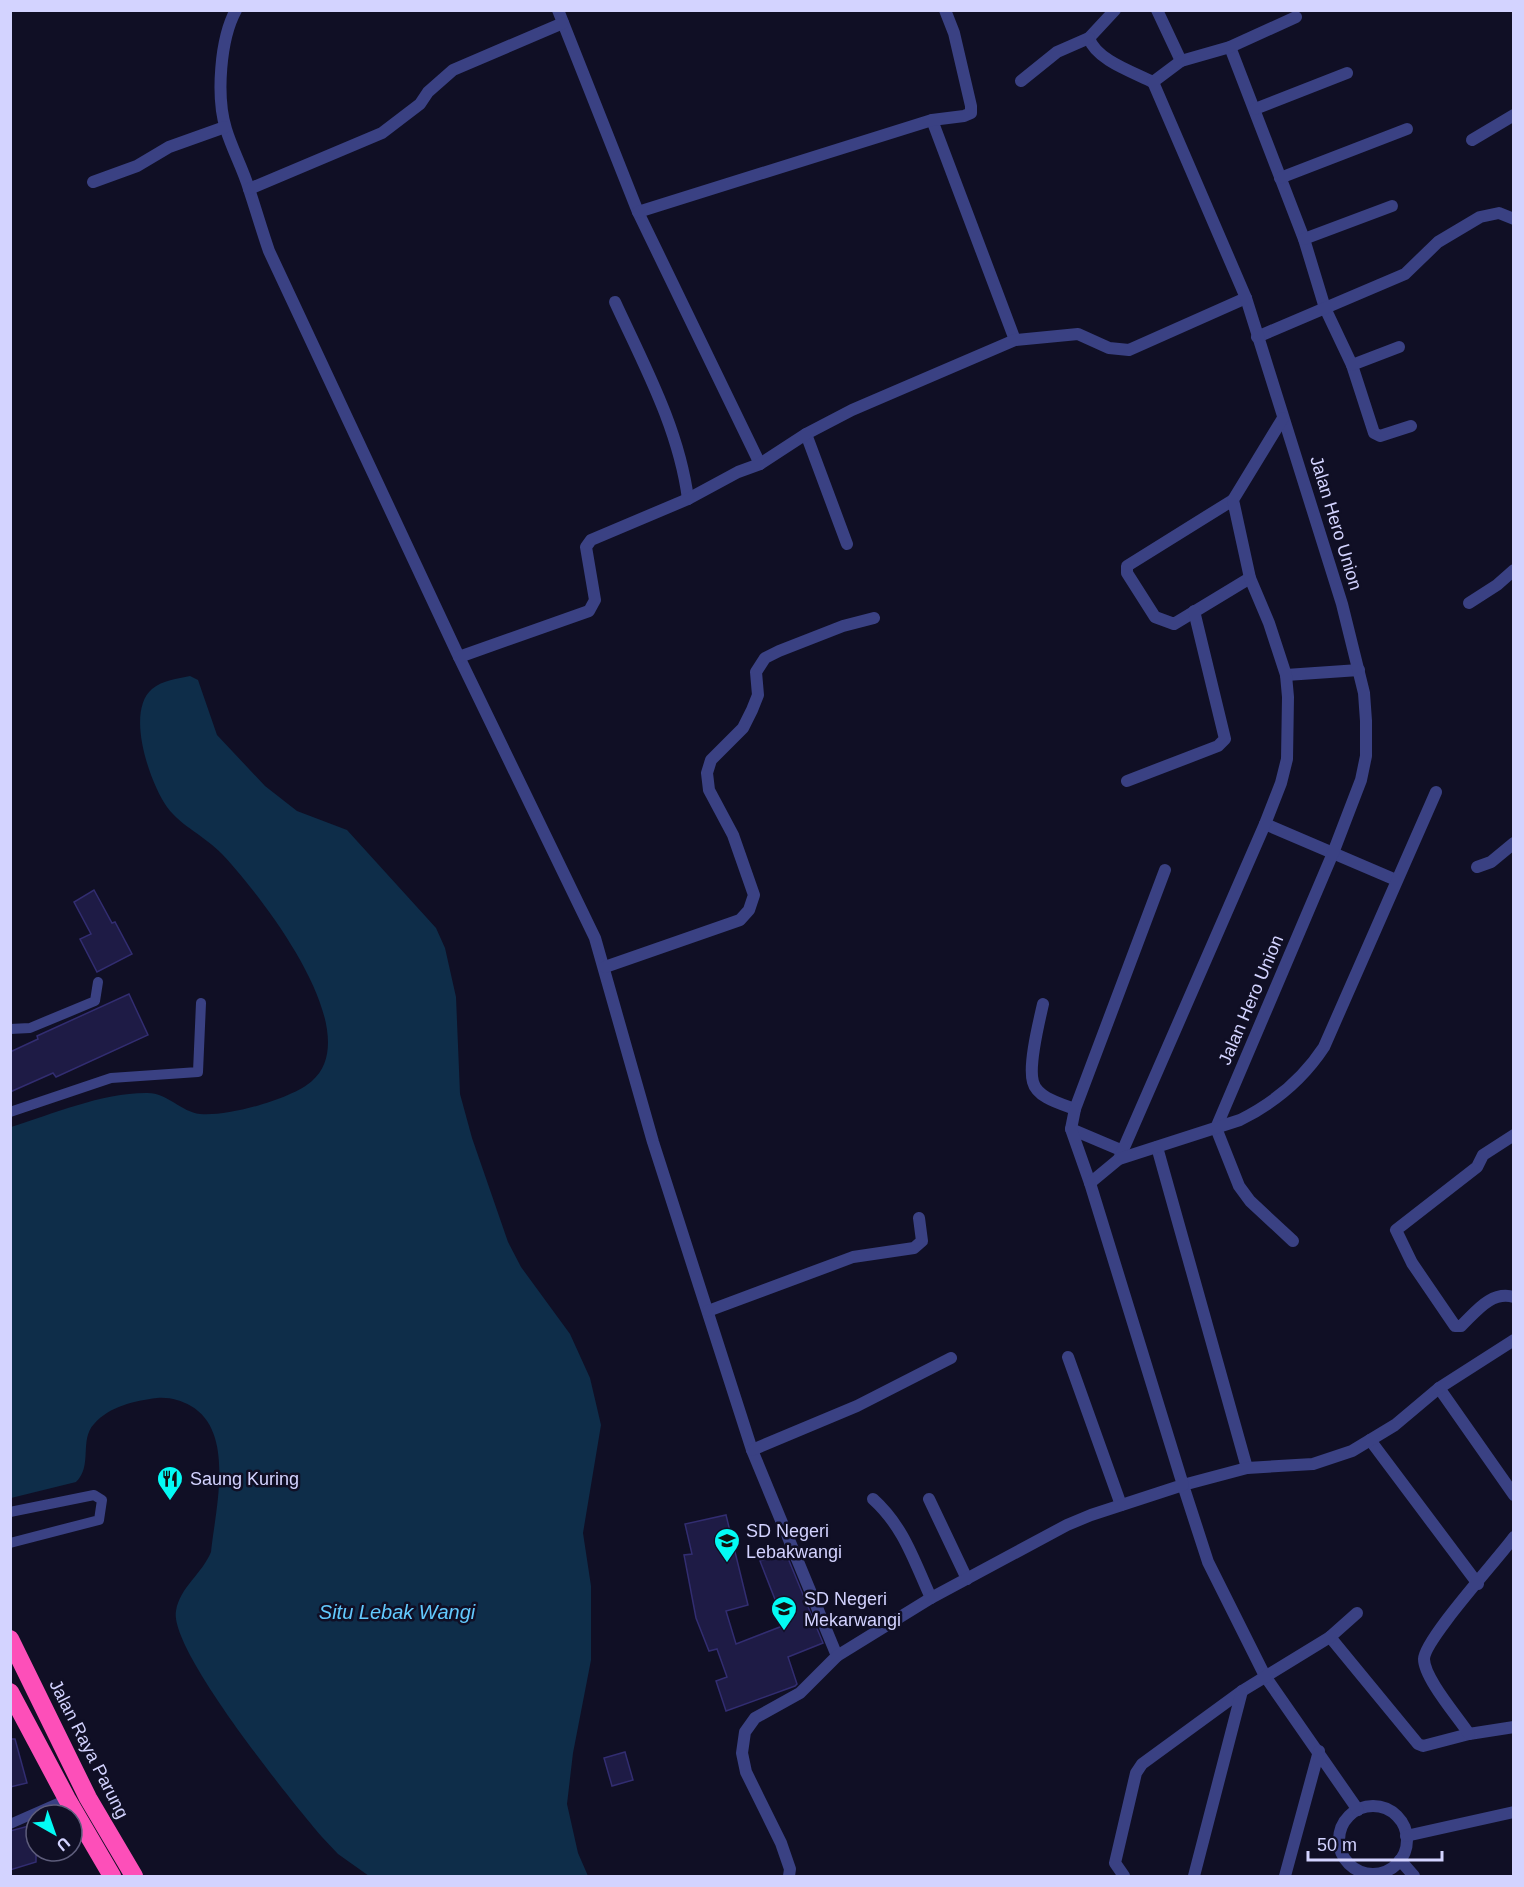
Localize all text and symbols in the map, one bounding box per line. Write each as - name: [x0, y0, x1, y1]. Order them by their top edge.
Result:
- street label: Jalan Hero Union: [1306, 454, 1366, 592]
- street label: Jalan Hero Union: [1215, 932, 1287, 1068]
- restaurant icon: Saung Kuring: [155, 1464, 185, 1502]
- place label: Saung Kuring: [190, 1469, 299, 1489]
- place label: SD Negeri Lebakwangi: [746, 1521, 842, 1562]
- school or university icon: SD Negeri Lebakwangi: [712, 1526, 742, 1564]
- place label: SD Negeri Mekarwangi: [804, 1589, 901, 1630]
- school or university icon: SD Negeri Mekarwangi: [769, 1594, 799, 1632]
- water label: Situ Lebak Wangi: [319, 1601, 476, 1623]
- street label: Jalan Raya Parung: [45, 1676, 133, 1822]
- north arrow: [24, 1803, 84, 1863]
- scale bar: [1308, 1824, 1442, 1862]
- text: U: [53, 1834, 73, 1854]
- text: 50 m: [1317, 1835, 1357, 1855]

